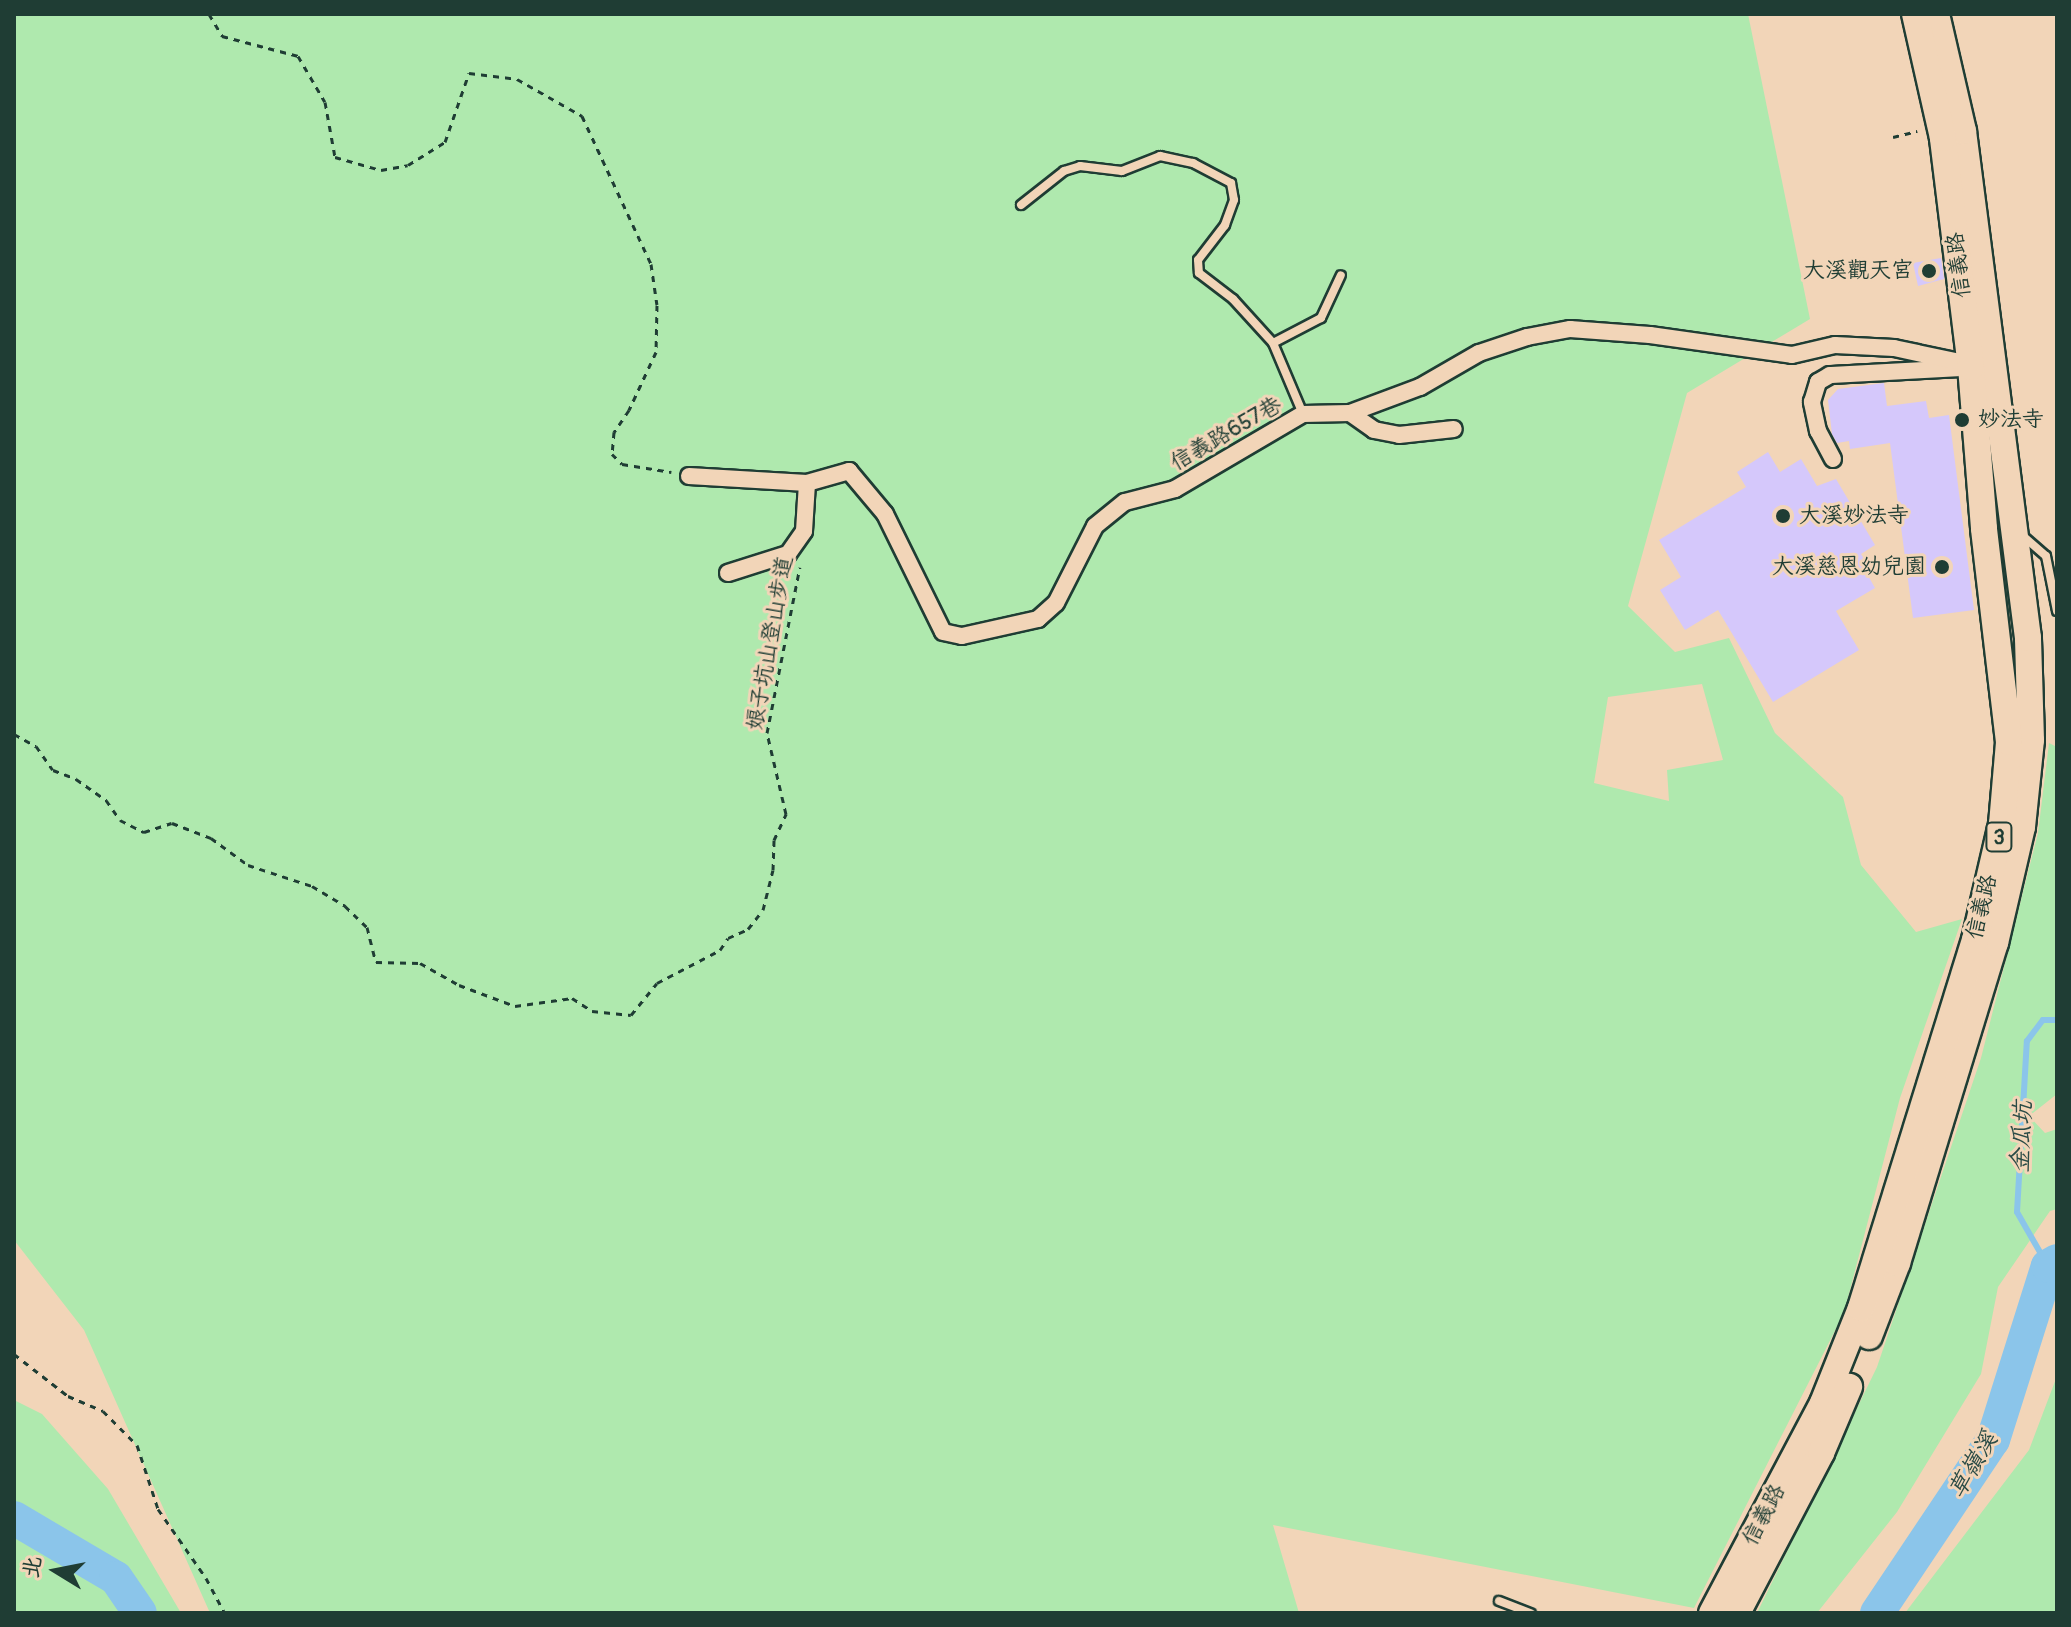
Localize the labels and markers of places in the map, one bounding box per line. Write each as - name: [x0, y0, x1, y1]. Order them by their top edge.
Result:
- place label: 大溪觀天宮: [1803, 258, 1913, 284]
- marker: 大溪觀天宮: [1920, 262, 1938, 280]
- place label: 妙法寺: [1978, 407, 2044, 433]
- marker: 妙法寺: [1953, 411, 1971, 429]
- place label: 大溪妙法寺: [1799, 503, 1909, 529]
- marker: 大溪妙法寺: [1774, 507, 1792, 525]
- place label: 大溪慈恩幼兒園: [1772, 554, 1926, 580]
- marker: 大溪慈恩幼兒園: [1933, 558, 1951, 576]

